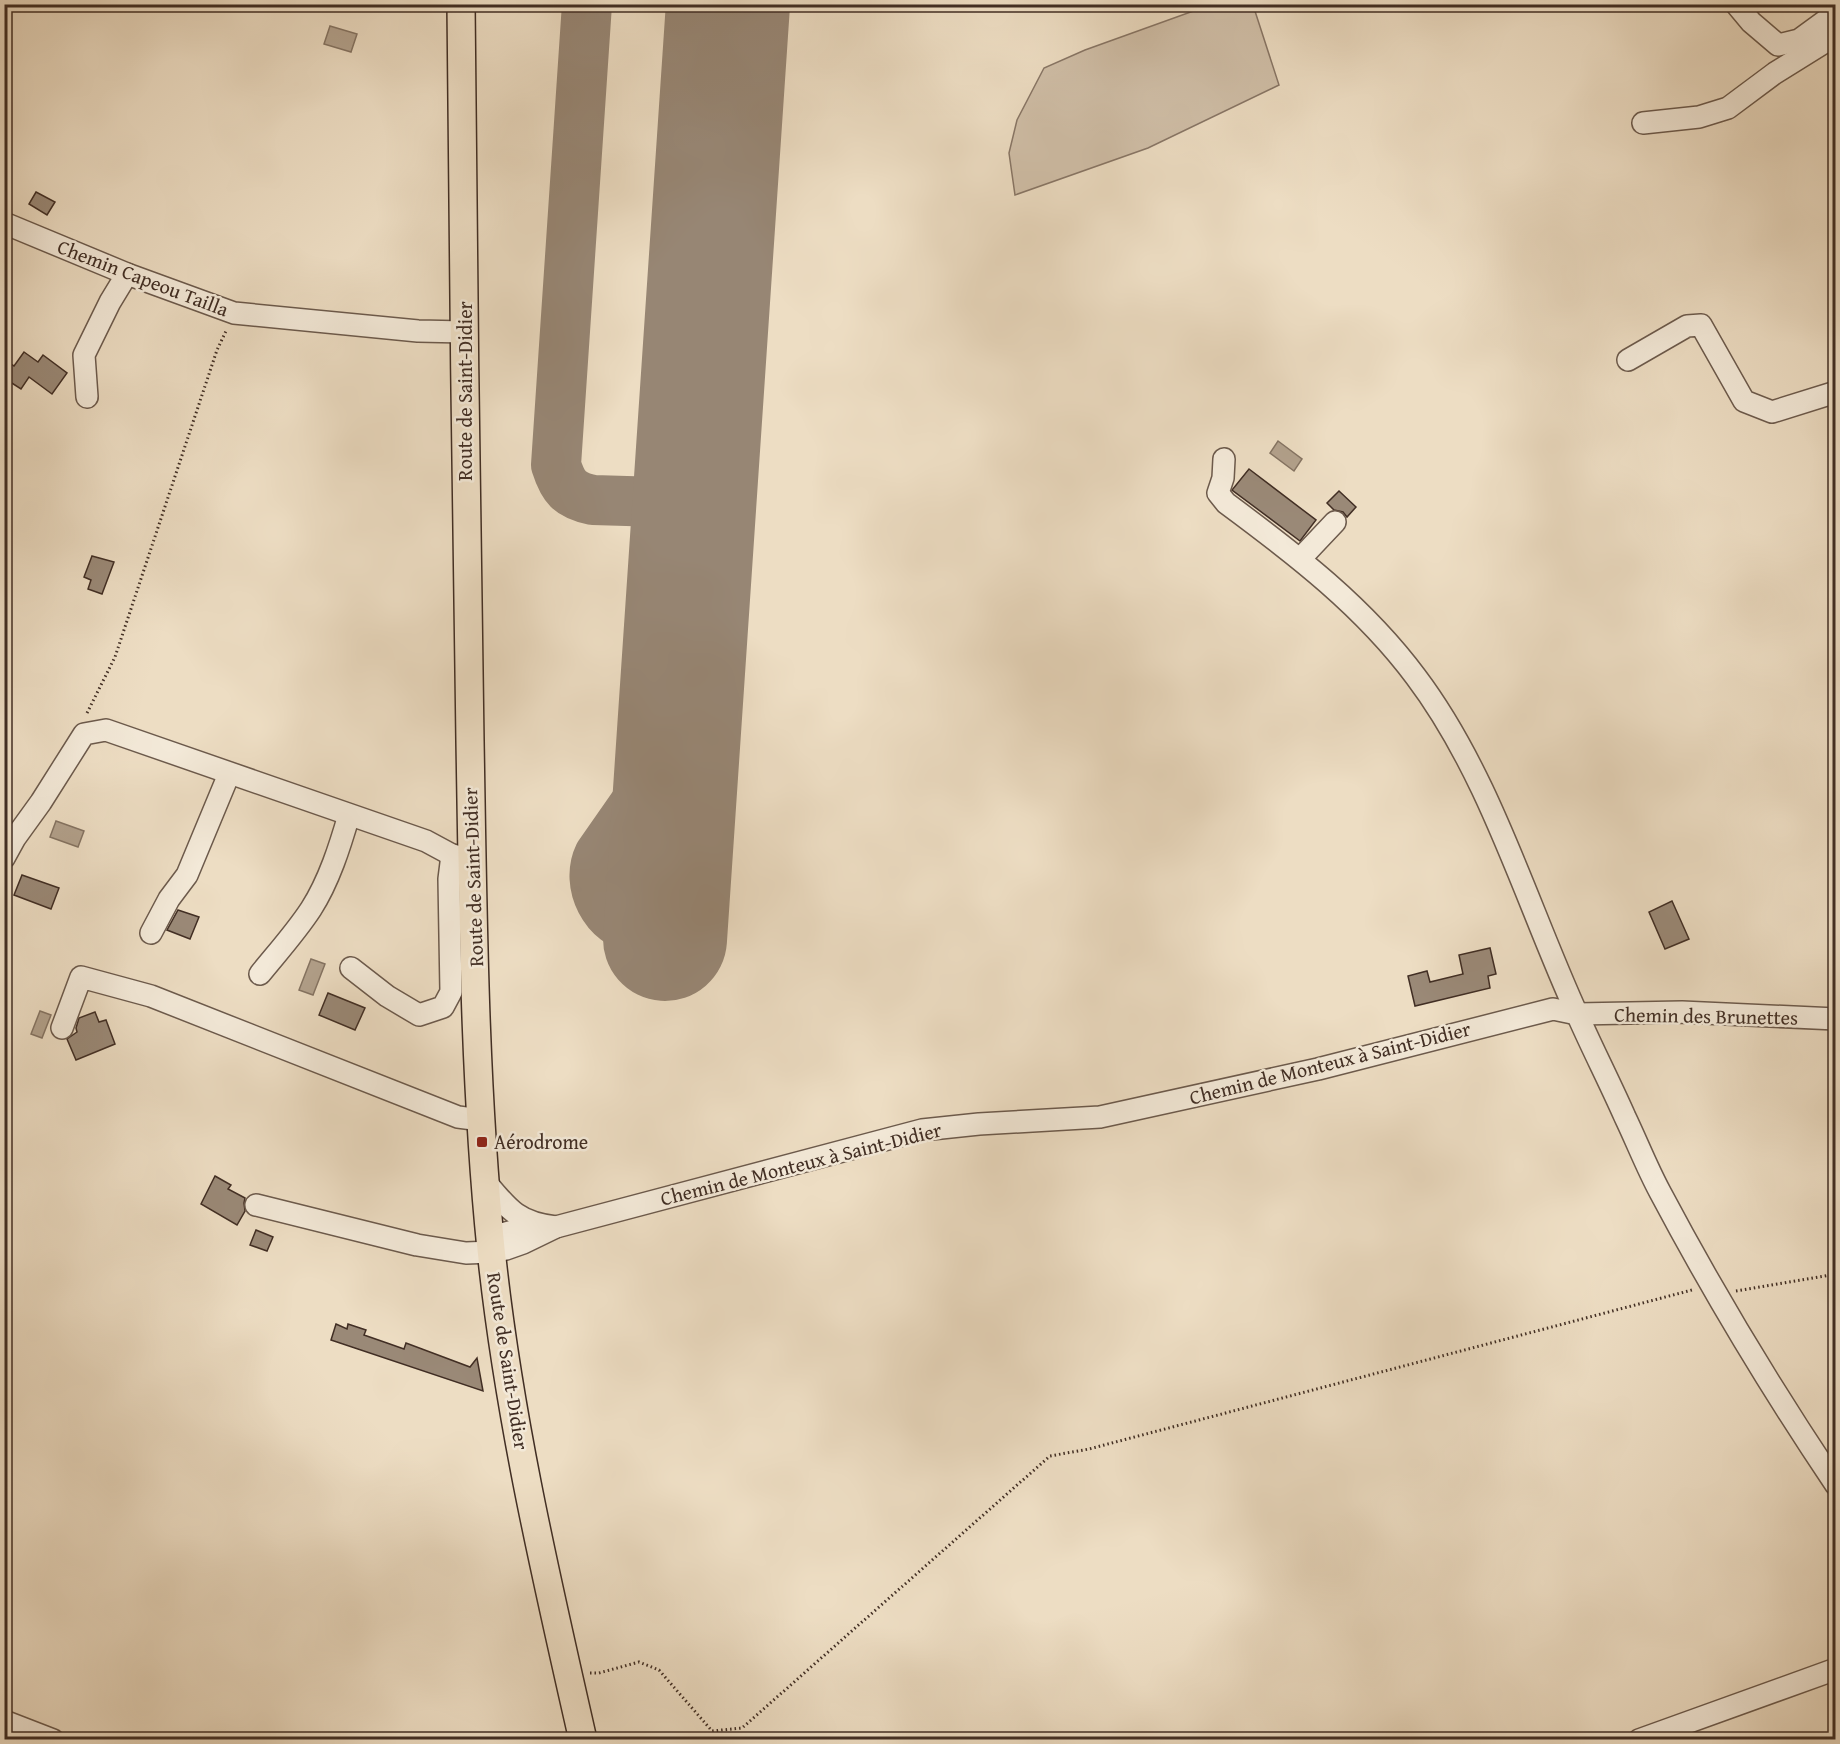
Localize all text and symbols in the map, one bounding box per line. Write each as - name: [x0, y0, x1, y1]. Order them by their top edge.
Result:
- street label: Chemin Capeou Tailla: [53, 232, 233, 324]
- street label: Route de Saint-Didier: [450, 301, 479, 481]
- street label: Route de Saint-Didier: [455, 787, 490, 967]
- street label: Chemin des Brunettes: [1614, 999, 1798, 1032]
- street label: Chemin de Monteux à Saint-Didier: [1186, 1014, 1473, 1112]
- street label: Chemin de Monteux à Saint-Didier: [657, 1115, 944, 1213]
- place label: Aérodrome: [494, 1127, 588, 1156]
- marker: Aérodrome: [475, 1135, 489, 1149]
- street label: Route de Saint-Didier: [480, 1270, 537, 1452]

